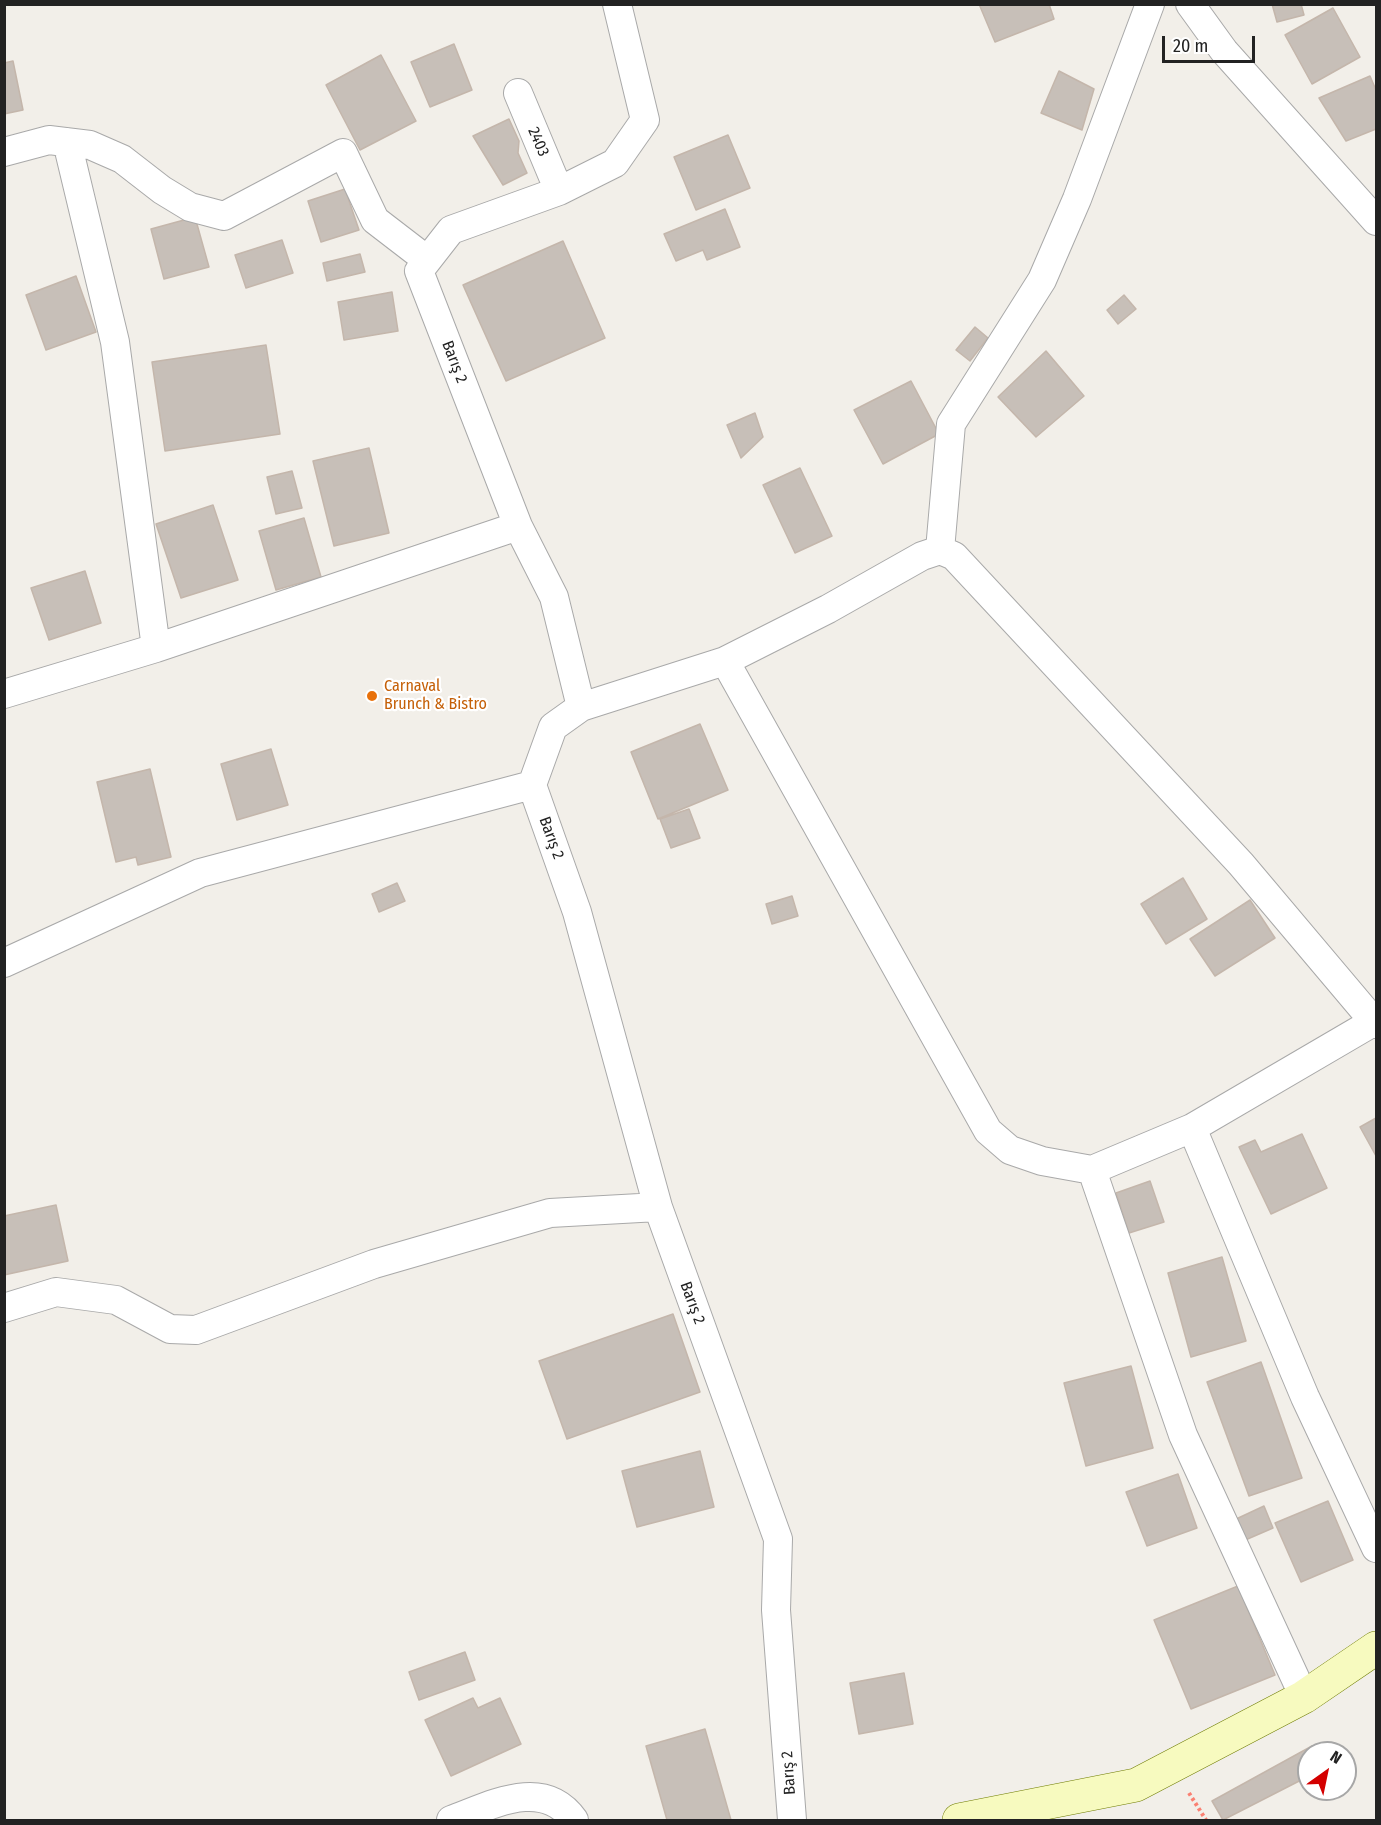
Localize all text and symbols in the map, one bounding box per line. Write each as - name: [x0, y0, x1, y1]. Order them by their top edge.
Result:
- scale bar: [1165, 24, 1258, 62]
- text: 20 m: [1173, 35, 1208, 57]
- street label: 2403: [523, 125, 553, 159]
- street label: Barış 2: [437, 338, 471, 386]
- place label: Carnaval Brunch & Bistro: [384, 677, 487, 715]
- marker: Carnaval Brunch & Bistro: [365, 689, 379, 703]
- street label: Barış 2: [534, 814, 568, 862]
- street label: Barış 2: [675, 1279, 709, 1327]
- north arrow: [1297, 1741, 1357, 1801]
- text: N: [1327, 1747, 1345, 1768]
- street label: Barış 2: [778, 1750, 800, 1796]

